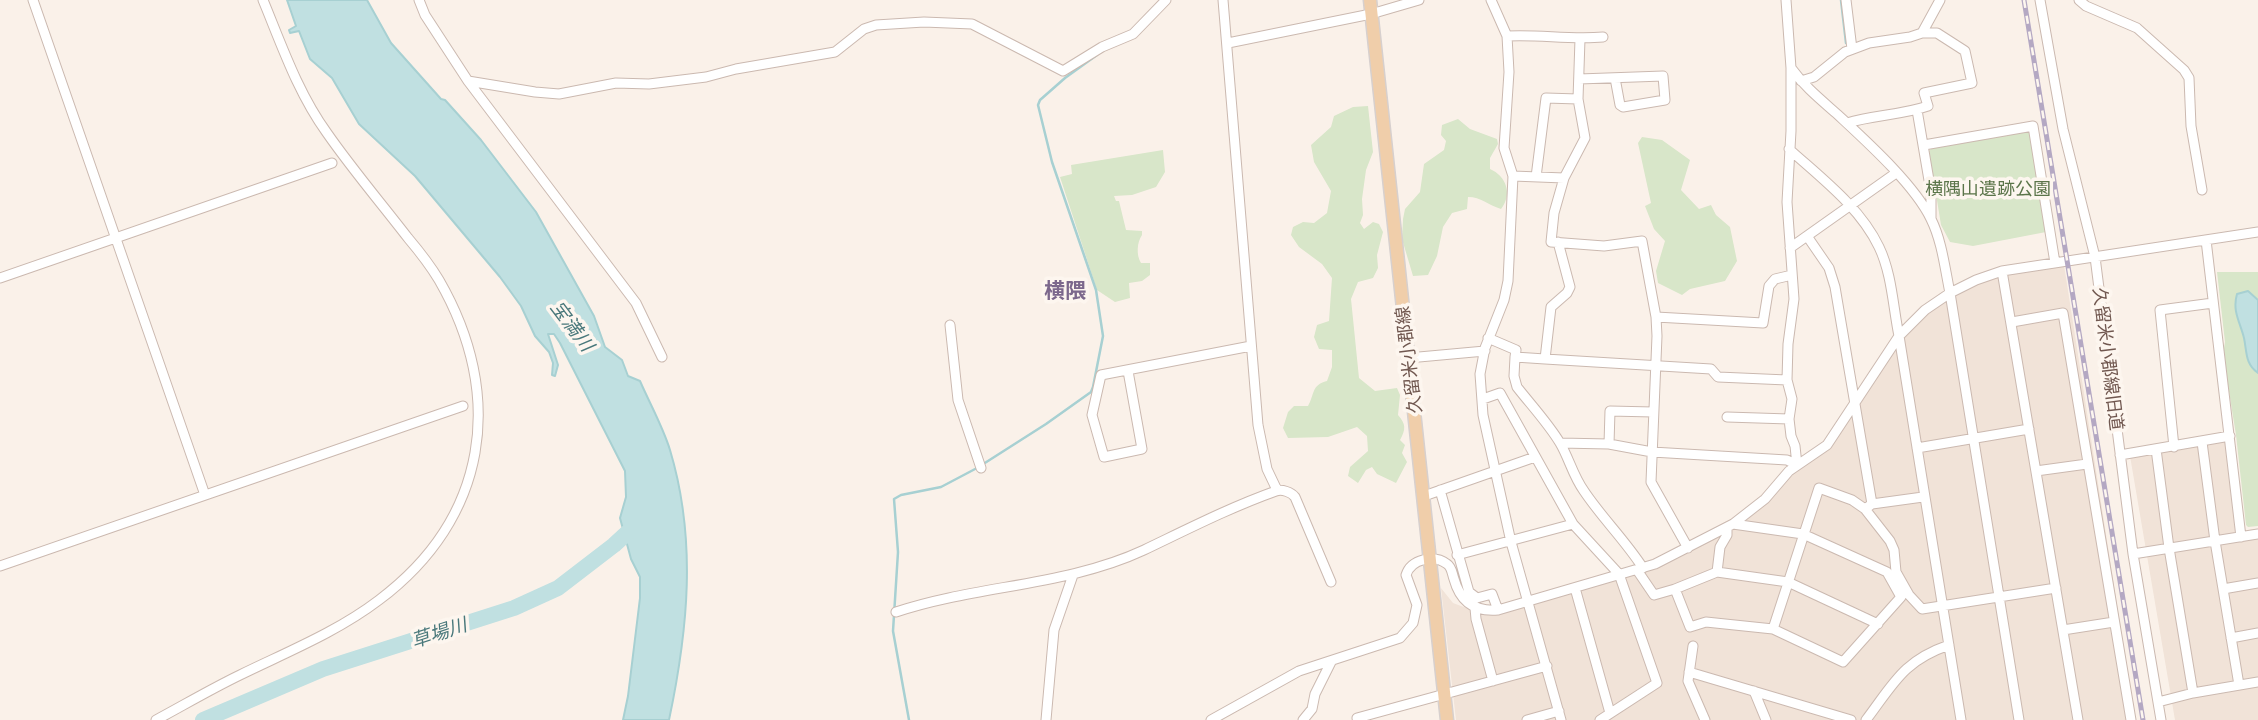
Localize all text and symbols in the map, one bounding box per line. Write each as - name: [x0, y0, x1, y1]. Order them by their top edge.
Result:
- park label: 横隅山遺跡公園: [1925, 178, 2051, 200]
- district label: 横隈: [1044, 278, 1086, 304]
- street label: 久留米小郡線旧道: [2089, 286, 2127, 432]
- water label: 宝満川: [546, 296, 598, 356]
- street label: 久留米小郡線: [1392, 305, 1426, 415]
- water label: 草場川: [408, 613, 470, 653]

